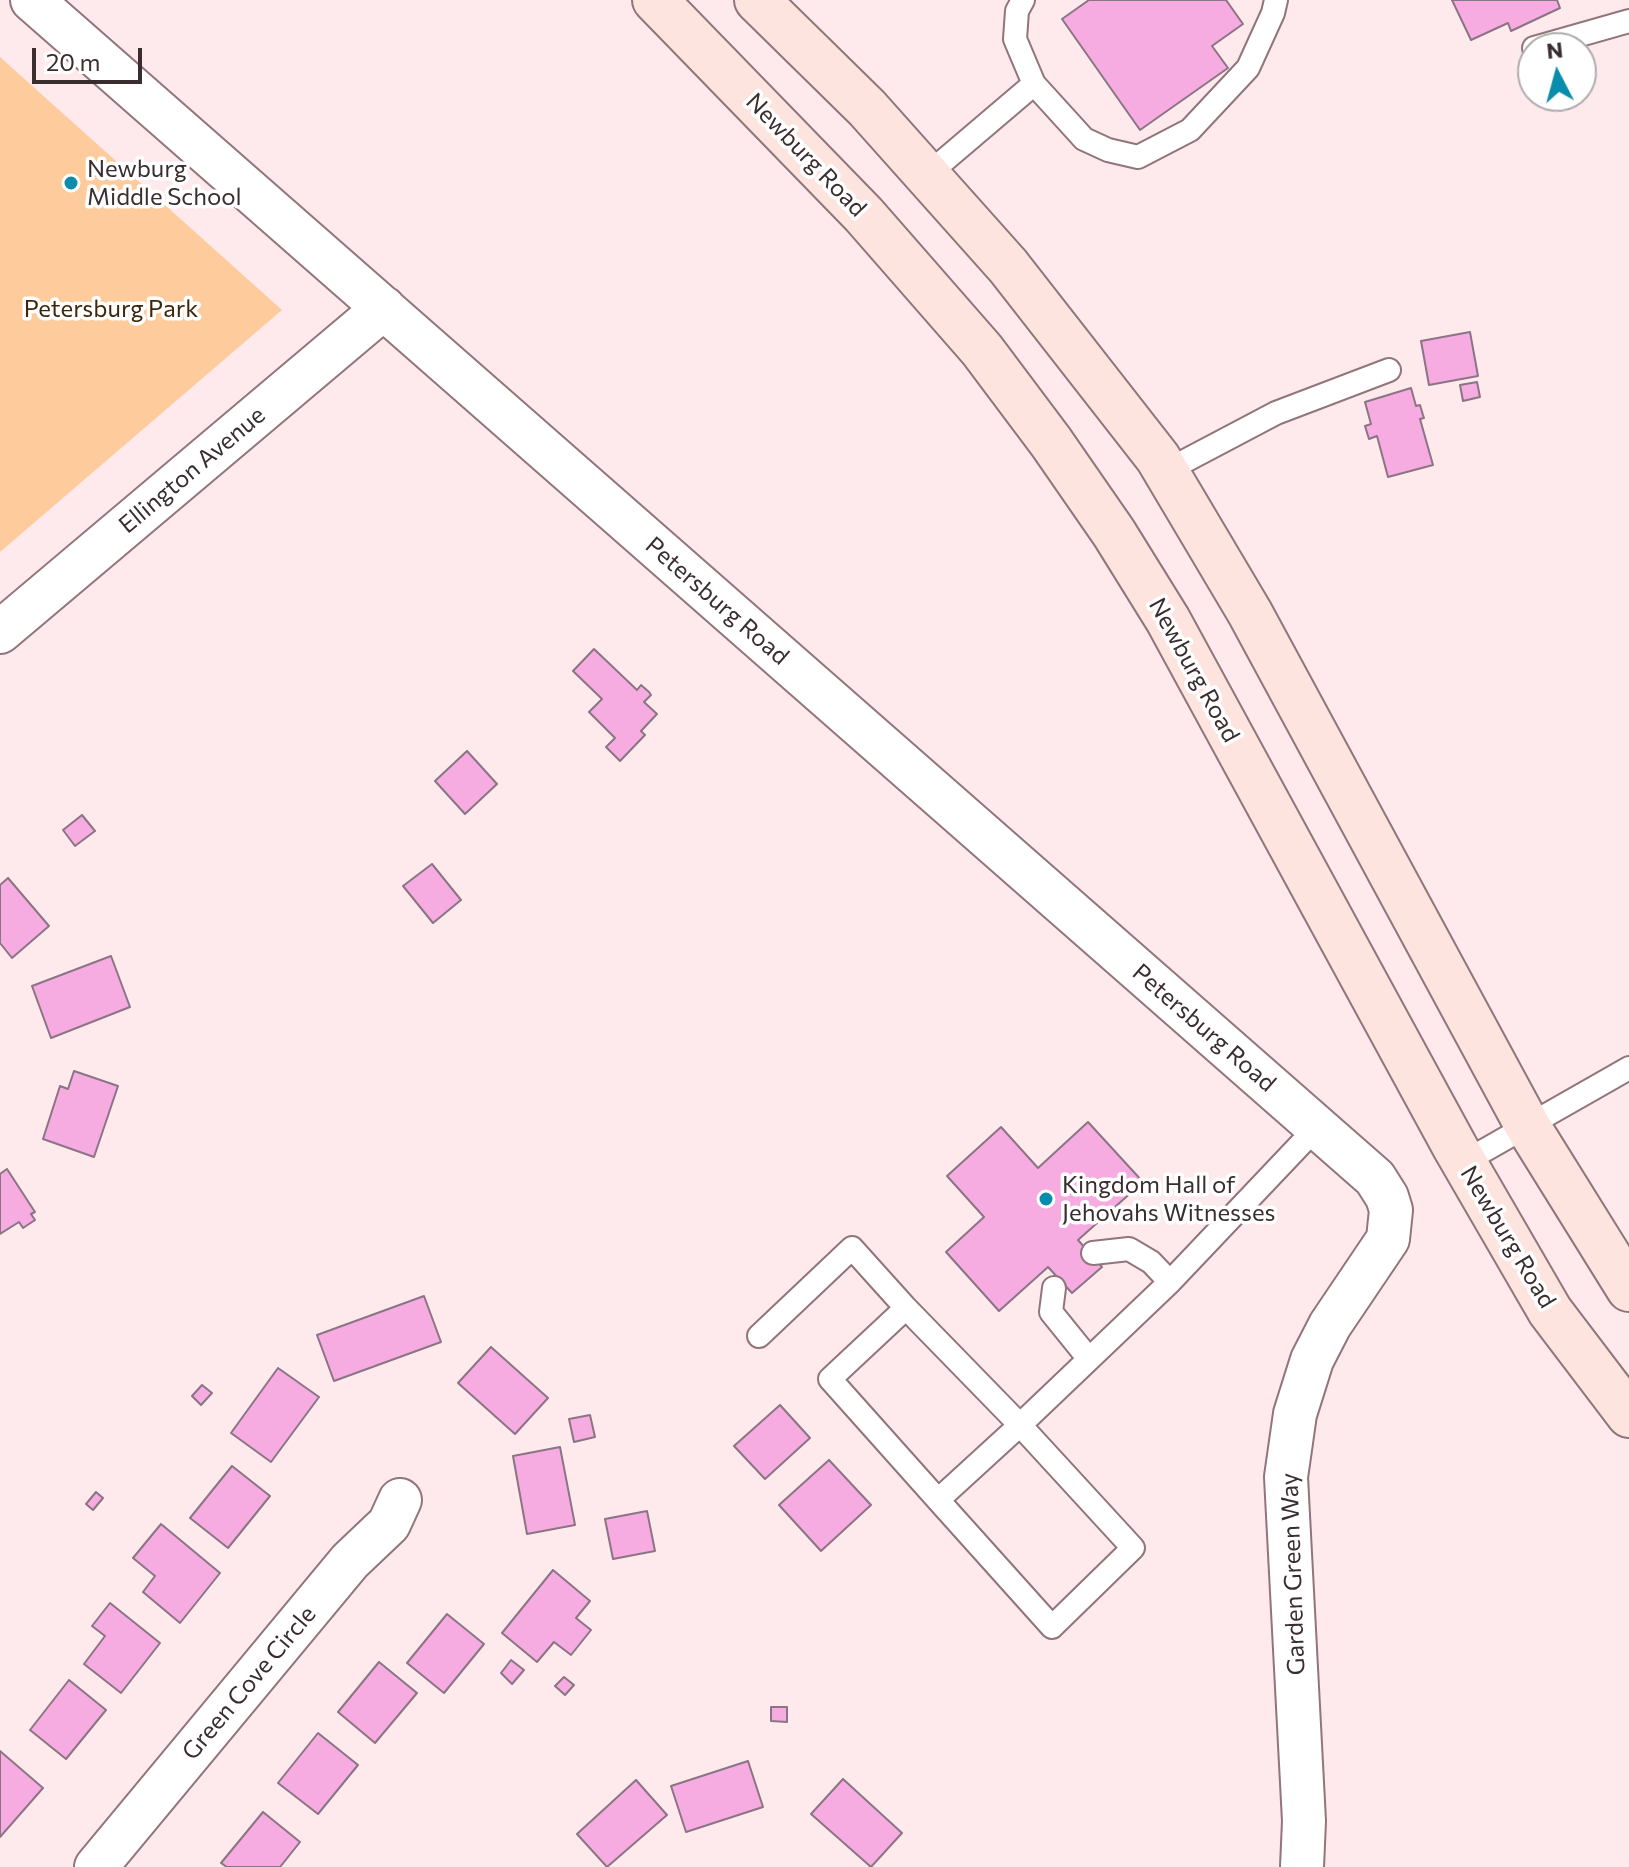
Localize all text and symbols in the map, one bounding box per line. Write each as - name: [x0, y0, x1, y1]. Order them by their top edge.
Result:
- scale bar: [36, 32, 146, 82]
- north arrow: [1517, 32, 1597, 112]
- text: N: [1545, 35, 1564, 64]
- text: 20 m: [46, 47, 100, 76]
- street label: Newburg Road: [740, 87, 872, 223]
- place label: Newburg Middle School: [87, 155, 242, 211]
- marker: Newburg Middle School: [62, 174, 80, 192]
- park label: Petersburg Park: [24, 295, 198, 323]
- street label: Ellington Avenue: [113, 401, 271, 539]
- street label: Petersburg Road: [639, 531, 795, 671]
- street label: Newburg Road: [1142, 593, 1246, 747]
- street label: Petersburg Road: [1126, 958, 1282, 1098]
- street label: Newburg Road: [1454, 1161, 1562, 1313]
- place label: Kingdom Hall of Jehovahs Witnesses: [1062, 1171, 1275, 1227]
- marker: Kingdom Hall of Jehovahs Witnesses: [1037, 1190, 1055, 1208]
- street label: Garden Green Way: [1275, 1472, 1311, 1676]
- street label: Green Cove Circle: [176, 1600, 322, 1766]

